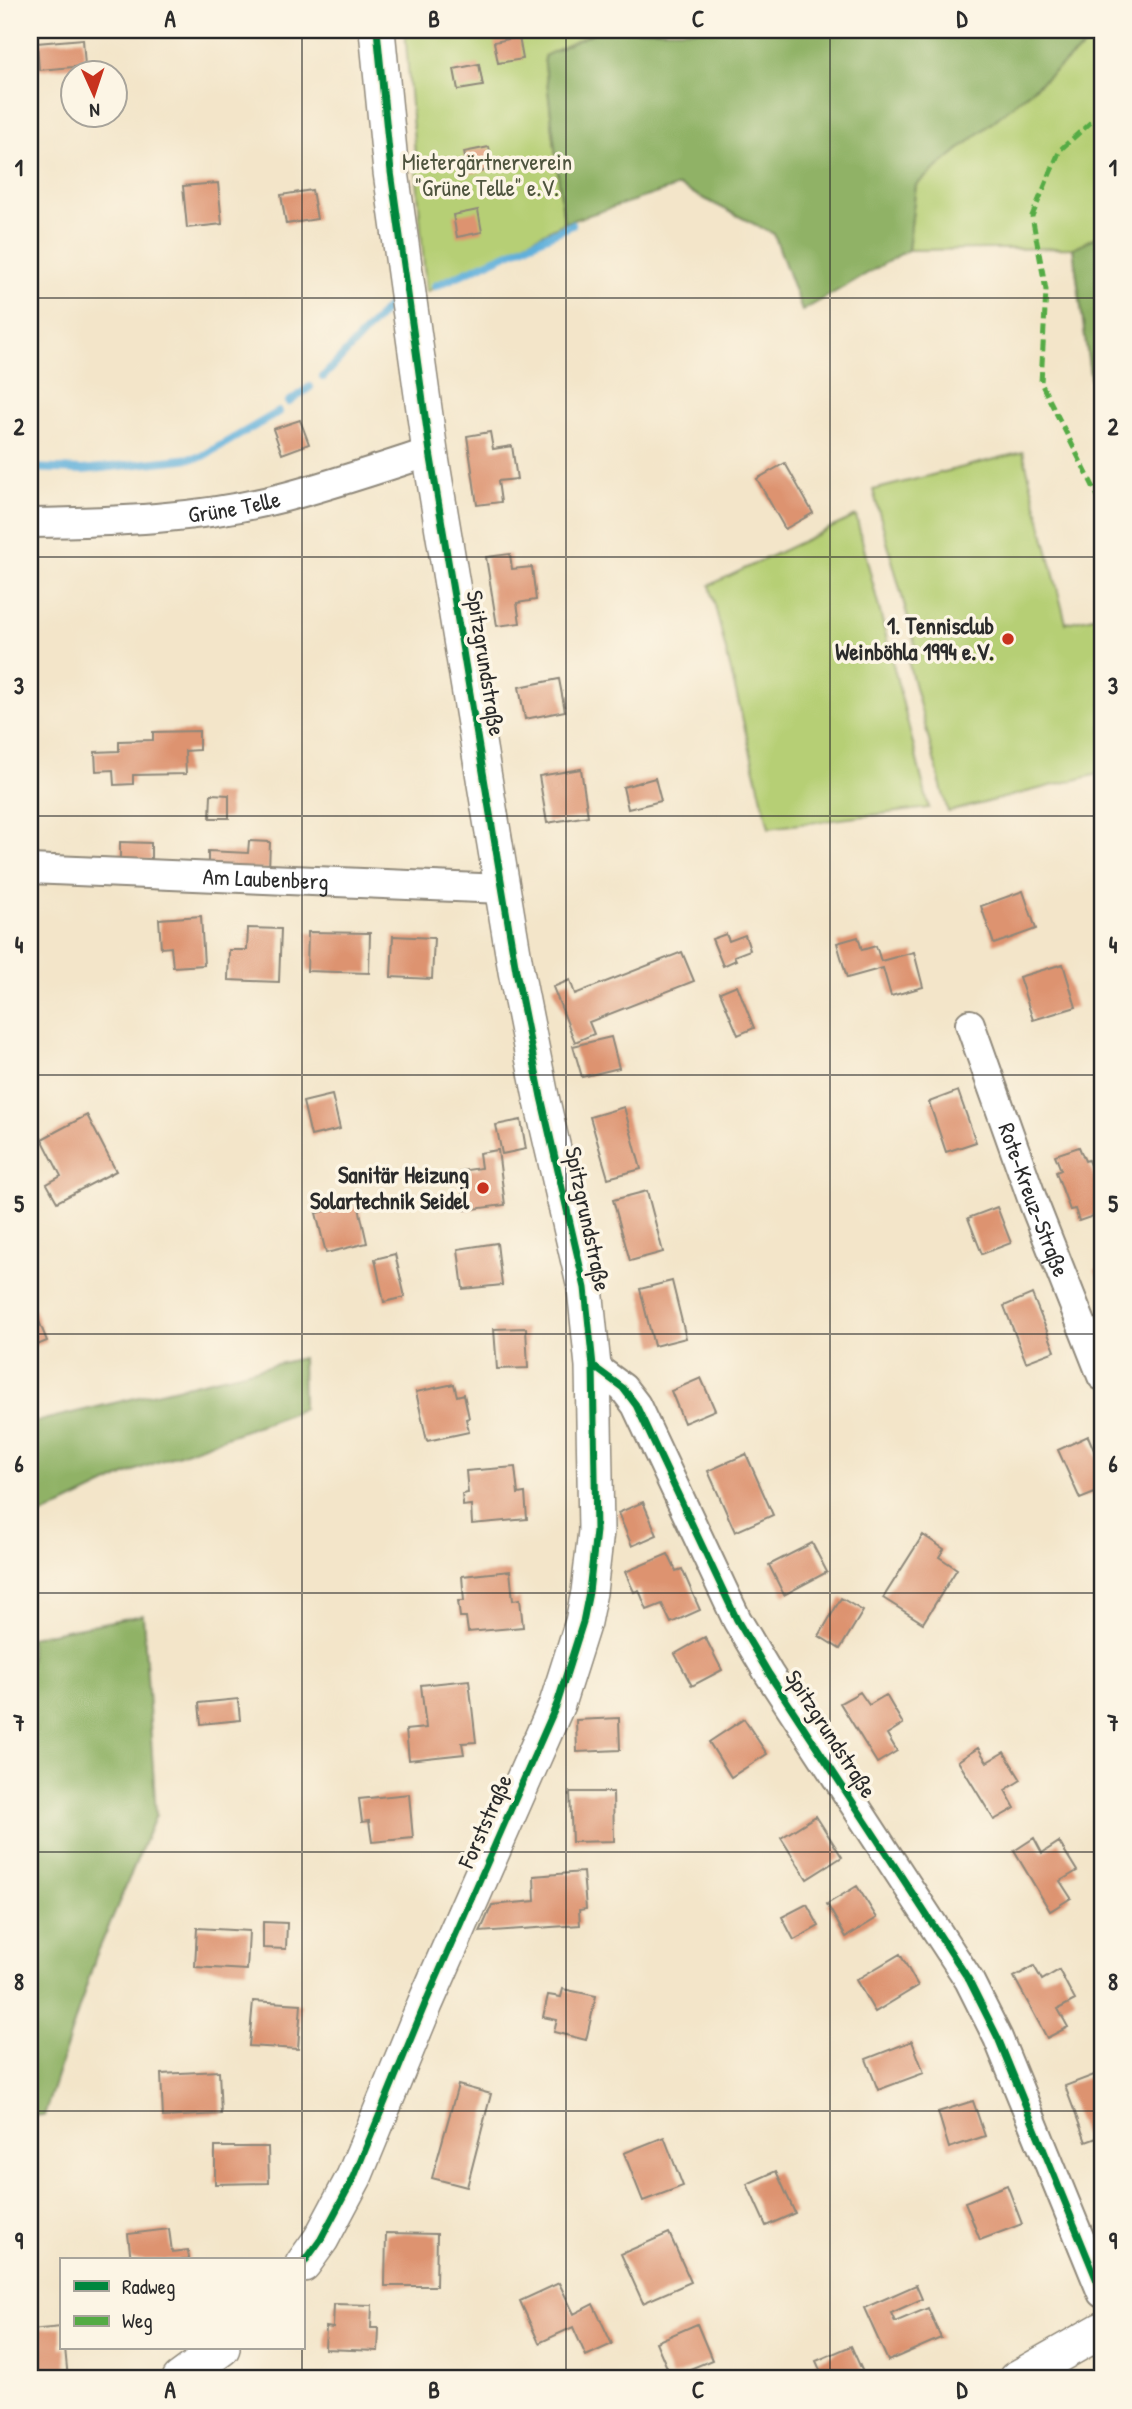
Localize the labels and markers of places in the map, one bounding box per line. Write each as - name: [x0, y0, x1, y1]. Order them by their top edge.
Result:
- place label: 1. Tennisclub Weinböhla 1994 e.V.: [835, 610, 994, 667]
- marker: 1. Tennisclub Weinböhla 1994 e.V.: [1000, 631, 1016, 647]
- place label: Sanitär Heizung Solartechnik Seidel: [310, 1159, 470, 1216]
- marker: Sanitär Heizung Solartechnik Seidel: [475, 1180, 491, 1196]

